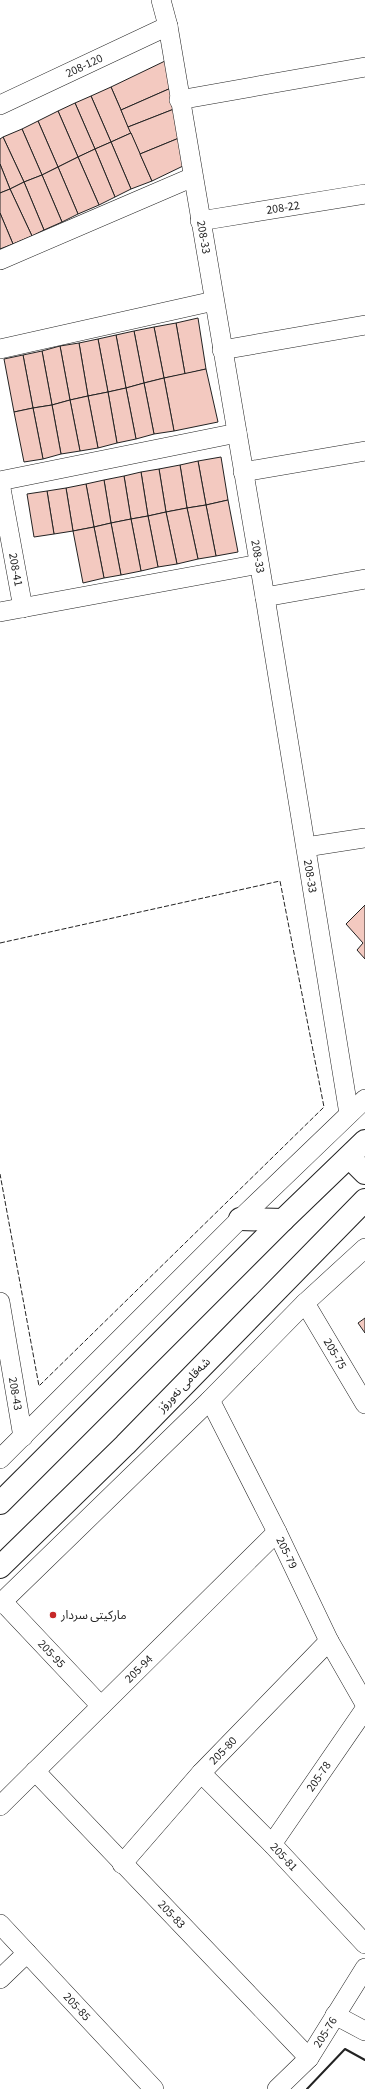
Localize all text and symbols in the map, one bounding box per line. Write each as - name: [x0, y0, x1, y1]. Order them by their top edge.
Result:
- street label: 208-120: [63, 49, 106, 82]
- street label: 208-22: [265, 196, 301, 219]
- street label: 208-33: [193, 219, 215, 255]
- street label: 208-33: [247, 538, 269, 574]
- street label: 208-41: [5, 551, 27, 588]
- street label: 208-33: [299, 858, 321, 894]
- street label: 205-75: [319, 1335, 351, 1373]
- street label: شەقامی نەورۆز: [153, 1354, 215, 1417]
- street label: 208-43: [4, 1376, 27, 1412]
- street label: 205-79: [272, 1534, 302, 1572]
- place label: ماركيتى سردار: [60, 1607, 127, 1624]
- marker: ماركيتى سردار: [48, 1610, 58, 1620]
- street label: 205-95: [34, 1636, 69, 1672]
- street label: 205-94: [121, 1651, 157, 1687]
- street label: 205-80: [205, 1732, 241, 1768]
- street label: 205-78: [302, 1758, 335, 1795]
- street label: 205-81: [266, 1839, 302, 1875]
- street label: 205-83: [154, 1896, 189, 1932]
- street label: 205-85: [59, 1989, 95, 2025]
- street label: 205-76: [309, 2013, 341, 2051]

